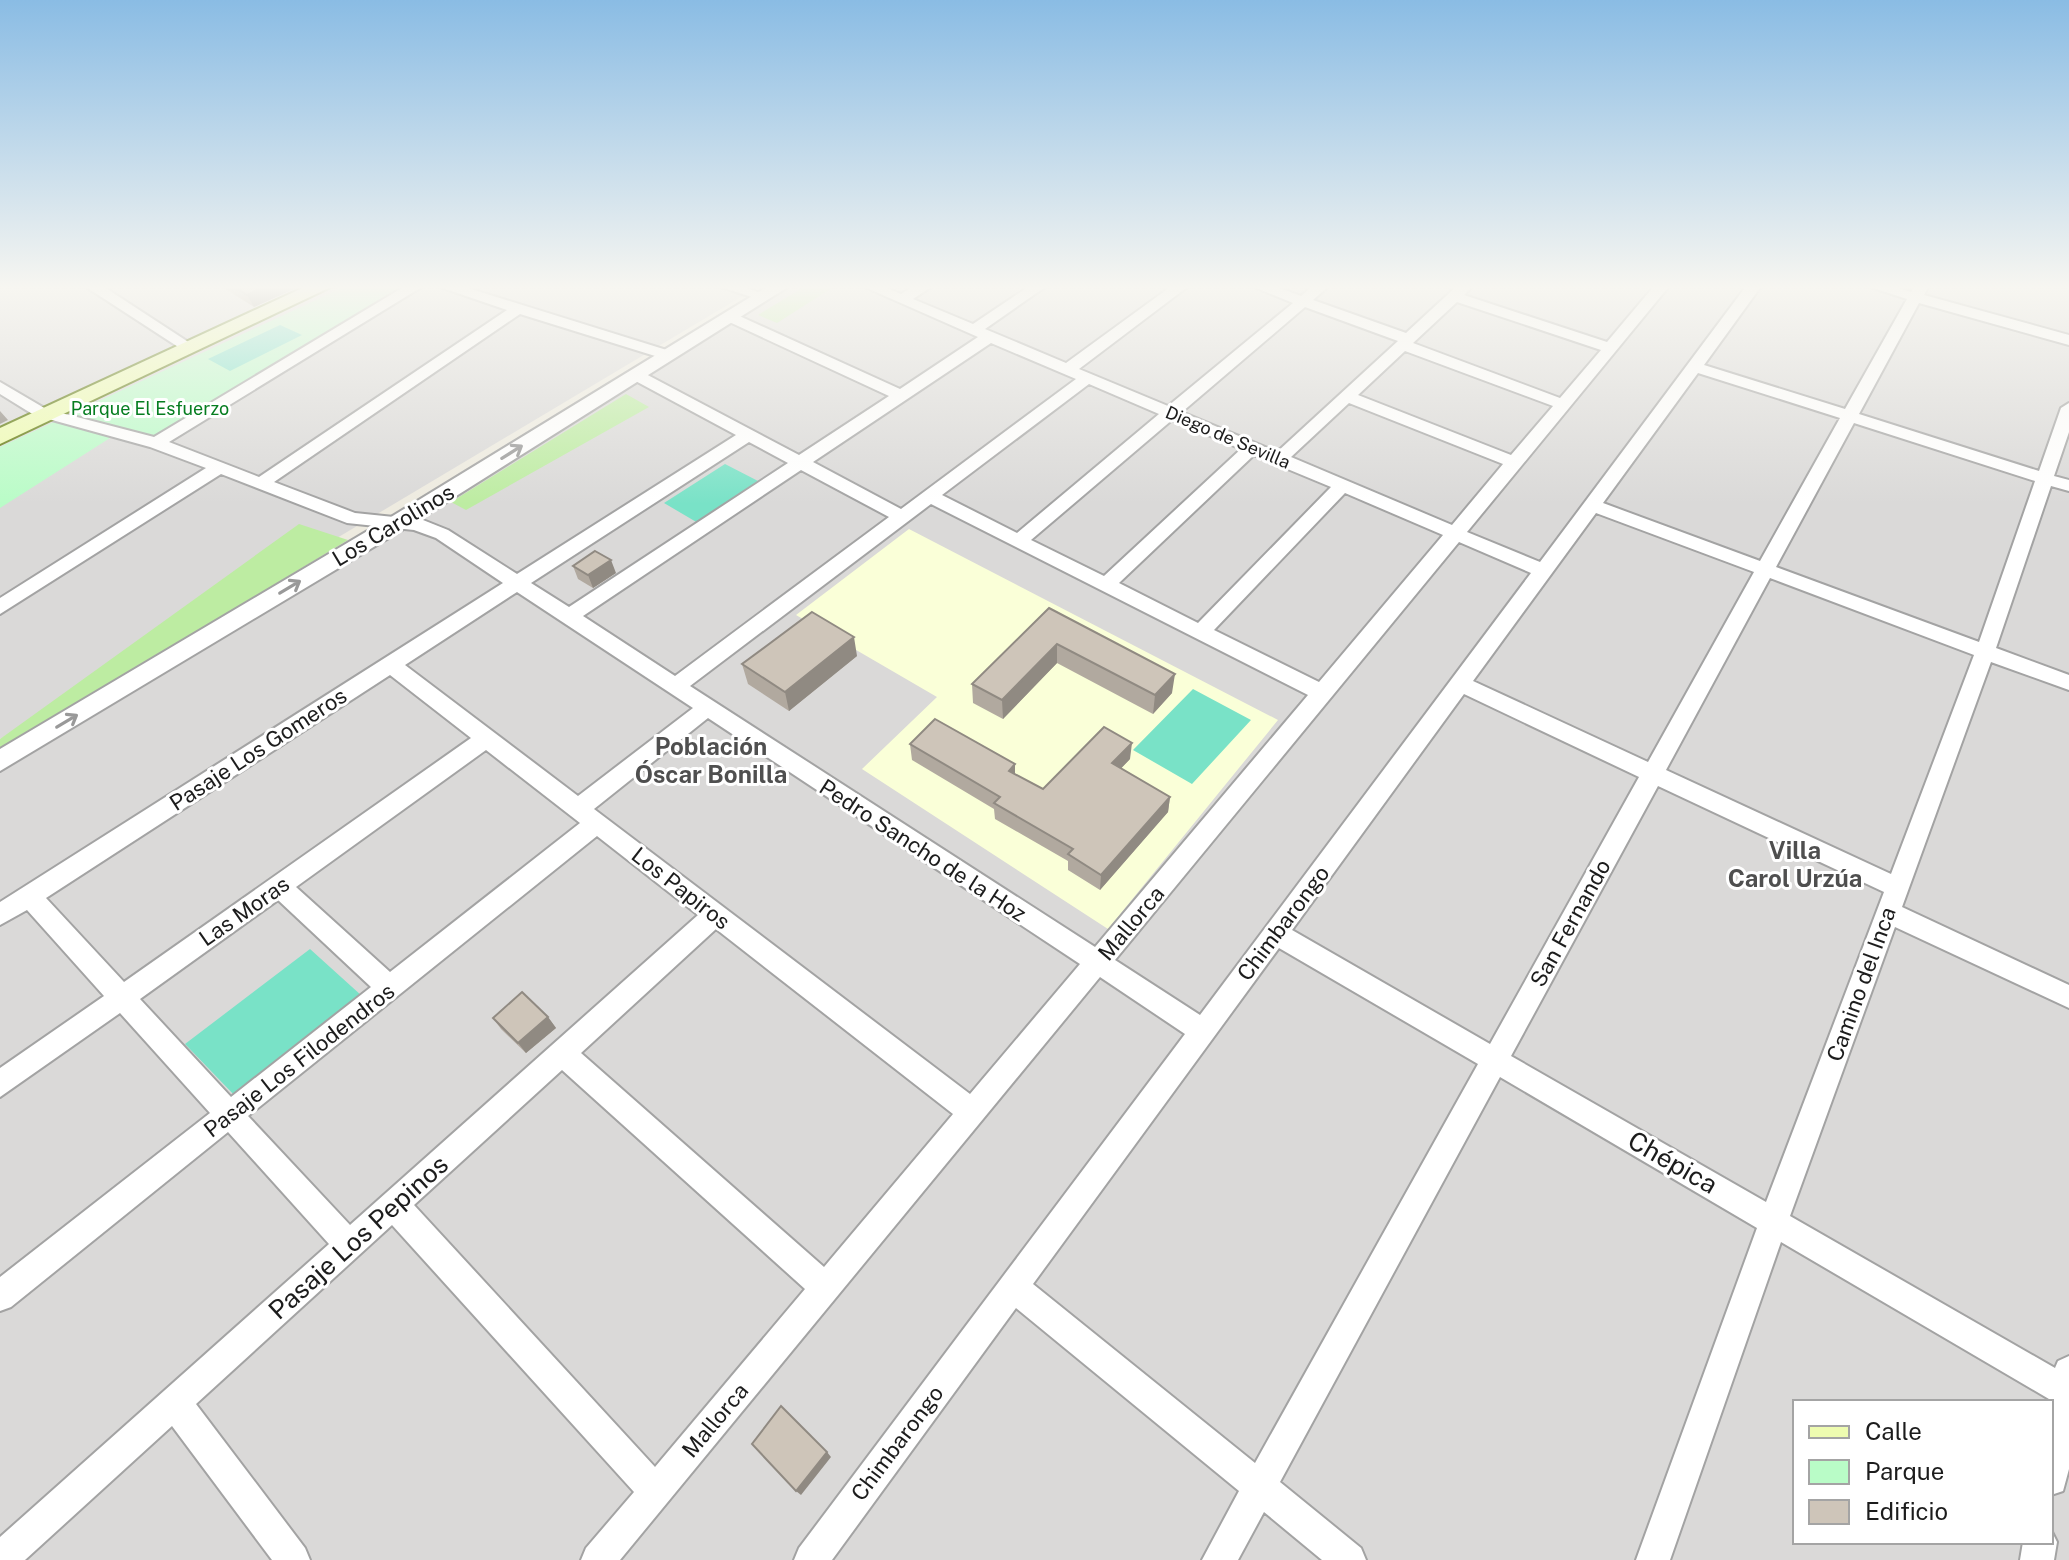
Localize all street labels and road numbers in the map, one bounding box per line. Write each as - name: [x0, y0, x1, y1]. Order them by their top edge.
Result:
- street label: Diego de Sevilla: [1162, 401, 1294, 473]
- street label: Los Carolinos: [327, 478, 459, 572]
- street label: Pasaje Los Gomeros: [165, 682, 351, 816]
- street label: Pedro Sancho de la Hoz: [815, 773, 1031, 927]
- street label: Los Papiros: [627, 842, 735, 934]
- street label: San Fernando: [1524, 855, 1616, 991]
- street label: Chimbarongo: [1231, 860, 1335, 986]
- street label: Las Moras: [194, 871, 294, 951]
- street label: Mallorca: [1092, 881, 1170, 965]
- street label: Camino del Inca: [1821, 903, 1901, 1065]
- street label: Pasaje Los Filodendros: [199, 978, 399, 1142]
- street label: Chépica: [1623, 1124, 1723, 1200]
- street label: Pasaje Los Pepinos: [262, 1148, 454, 1326]
- street label: Mallorca: [676, 1378, 754, 1462]
- street label: Chimbarongo: [845, 1380, 949, 1506]

